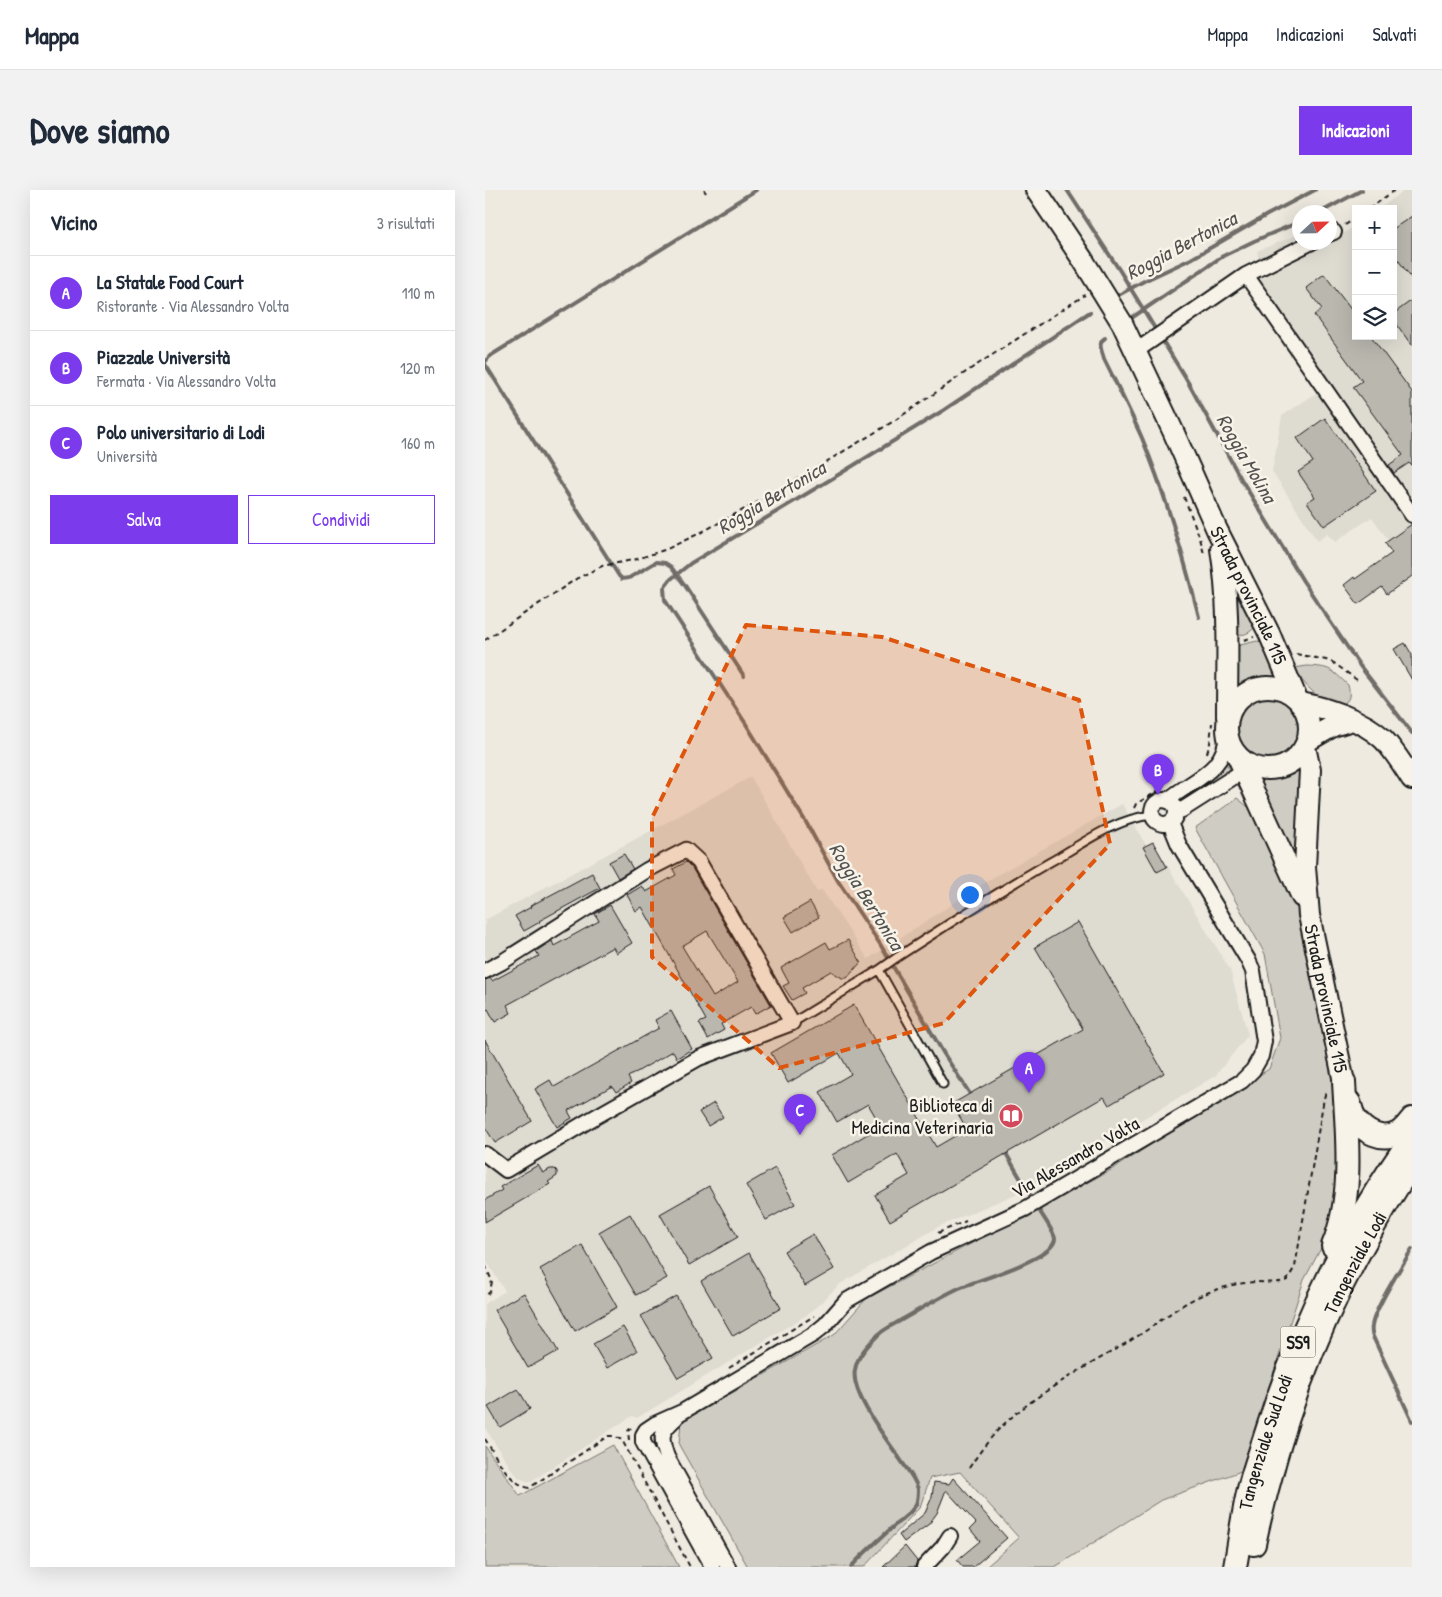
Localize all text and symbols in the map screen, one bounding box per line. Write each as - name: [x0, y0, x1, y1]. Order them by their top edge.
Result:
- text: Mappa: [25, 19, 79, 51]
- text: Mappa: [1208, 22, 1248, 47]
- text: Indicazioni: [1276, 22, 1344, 47]
- text: Salvati: [1372, 22, 1417, 47]
- button: Indicazioni: [1299, 106, 1412, 155]
- text: Dove siamo: [30, 107, 170, 154]
- water label: Roggia Bertonica: [1121, 203, 1243, 286]
- north arrow: [1292, 205, 1337, 250]
- map controls: [1352, 205, 1397, 340]
- button: +: [1352, 205, 1397, 250]
- text: Vicino: [50, 208, 97, 237]
- text: 3 risultati: [377, 212, 435, 234]
- button: −: [1352, 250, 1397, 295]
- text: La Statale Food Court: [97, 269, 243, 295]
- text: A: [62, 282, 70, 304]
- text: 110 m: [402, 282, 435, 304]
- text: Ristorante · Via Alessandro Volta: [97, 295, 289, 317]
- button: layers: [1352, 295, 1397, 340]
- text: Piazzale Università: [97, 344, 230, 370]
- text: B: [62, 357, 70, 379]
- text: 120 m: [400, 357, 435, 379]
- text: Fermata · Via Alessandro Volta: [97, 370, 276, 392]
- water label: Roggia Molina: [1210, 409, 1284, 510]
- text: Polo universitario di Lodi: [97, 419, 265, 445]
- text: C: [62, 432, 70, 454]
- text: 160 m: [401, 432, 435, 454]
- text: Università: [97, 445, 157, 467]
- water label: Roggia Bertonica: [712, 453, 832, 541]
- button: Salva: [50, 495, 238, 544]
- button: Condividi: [248, 495, 435, 544]
- street label: Strada provinciale 115: [1204, 522, 1294, 668]
- pin: B: [1142, 754, 1174, 795]
- water label: Roggia Bertonica: [822, 837, 912, 957]
- your location: [957, 882, 983, 908]
- street label: Strada provinciale 115: [1298, 922, 1355, 1075]
- pin: A: [1013, 1052, 1045, 1093]
- place label: Biblioteca di Medicina Veterinaria: [851, 1092, 994, 1140]
- pin: C: [784, 1094, 816, 1135]
- library icon: Biblioteca di Medicina Veterinaria: [998, 1103, 1024, 1129]
- street label: Via Alessandro Volta: [1006, 1110, 1144, 1204]
- street label: Tangenziale Lodi: [1317, 1206, 1393, 1318]
- road number: SS9: [1281, 1326, 1315, 1358]
- street label: Tangenziale Sud Lodi: [1232, 1370, 1299, 1512]

